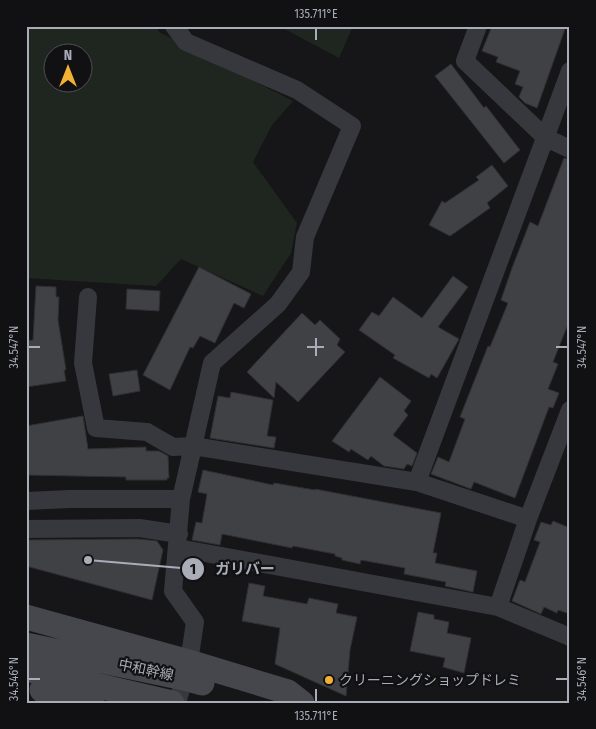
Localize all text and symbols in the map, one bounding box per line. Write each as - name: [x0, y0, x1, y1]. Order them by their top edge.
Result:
- text: 135.711°E: [294, 7, 338, 21]
- north arrow: [42, 42, 92, 92]
- text: N: [64, 47, 72, 64]
- text: 34.547°N: [7, 326, 21, 368]
- text: 34.547°N: [575, 326, 589, 368]
- callout: ガリバー: [180, 554, 285, 584]
- text: 1: [190, 560, 196, 578]
- text: ガリバー: [215, 560, 275, 578]
- street label: 中和幹線: [117, 656, 175, 684]
- text: 34.546°N: [7, 657, 21, 701]
- text: 34.546°N: [575, 657, 589, 701]
- place label: クリーニングショップドレミ: [339, 672, 521, 689]
- marker: クリーニングショップドレミ: [323, 674, 335, 686]
- text: 135.711°E: [294, 709, 338, 723]

